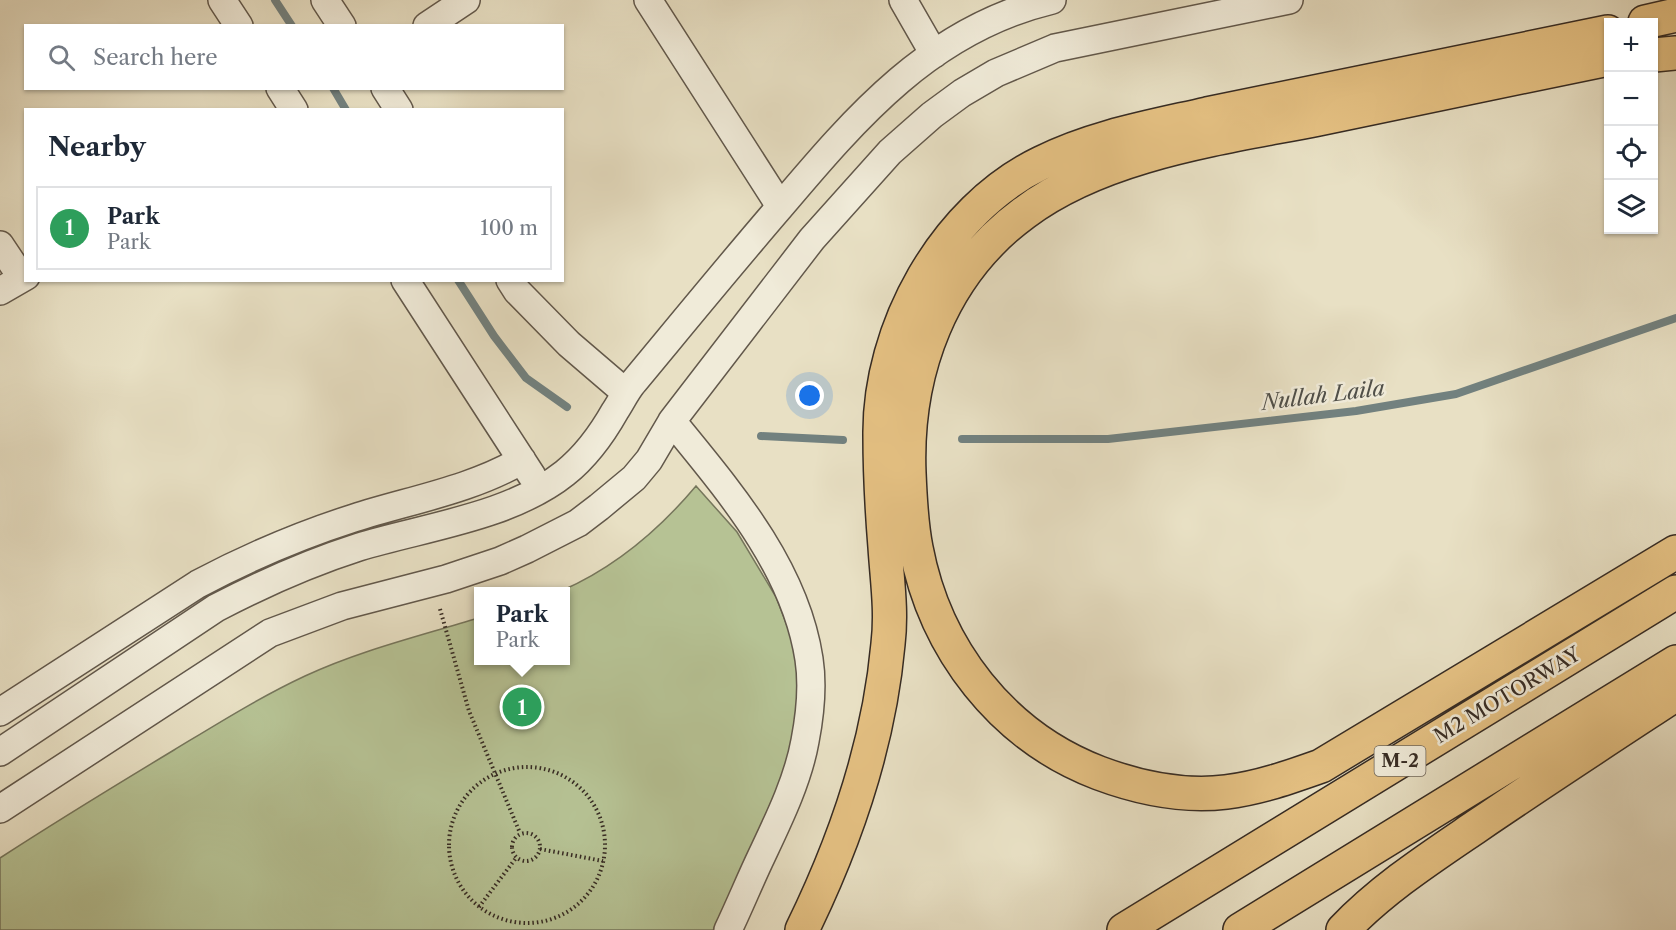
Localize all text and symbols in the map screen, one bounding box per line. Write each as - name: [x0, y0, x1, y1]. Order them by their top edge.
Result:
- map controls: [1604, 18, 1658, 234]
- button: +: [1604, 18, 1658, 72]
- search box: [24, 24, 564, 90]
- icon: search: [45, 41, 78, 74]
- text: Search here: [93, 44, 218, 71]
- button: −: [1604, 72, 1658, 126]
- button: locate: [1604, 126, 1658, 180]
- text: Nearby: [48, 131, 146, 163]
- button: layers: [1604, 180, 1658, 234]
- text: Park: [107, 203, 160, 230]
- text: 1: [65, 216, 74, 240]
- text: 100 m: [480, 216, 538, 240]
- text: Park: [107, 230, 150, 254]
- water label: Nullah Laila: [1258, 375, 1386, 415]
- your location: [795, 381, 824, 410]
- popup: [474, 587, 570, 665]
- text: Park: [496, 601, 548, 628]
- text: Park: [496, 628, 539, 652]
- street label: M2 MOTORWAY: [1429, 641, 1585, 748]
- pin: 1: [502, 684, 542, 730]
- road number: M-2: [1374, 746, 1426, 776]

